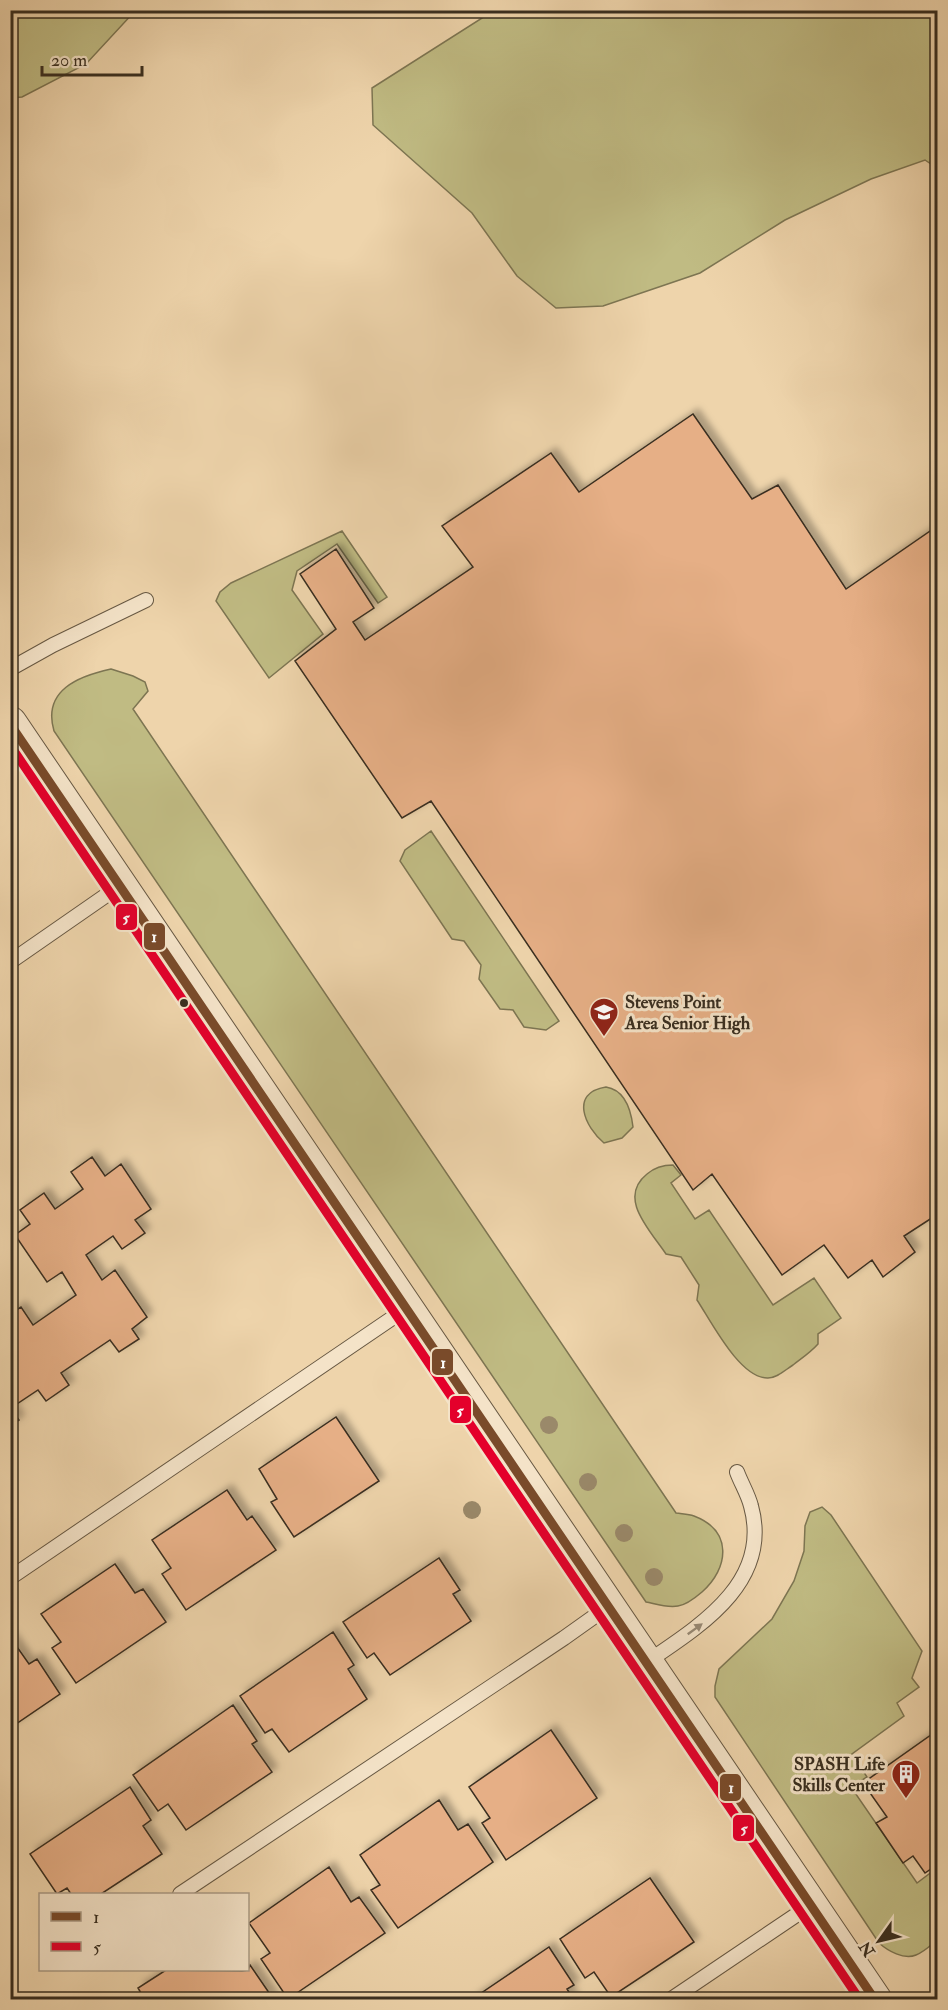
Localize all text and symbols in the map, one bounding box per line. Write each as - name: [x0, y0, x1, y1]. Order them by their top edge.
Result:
- scale bar: [42, 39, 142, 77]
- text: 20 m: [51, 49, 87, 72]
- line badge: 5: [115, 903, 138, 931]
- text: 5: [122, 908, 130, 928]
- line badge: 1: [143, 922, 166, 951]
- text: 1: [151, 927, 157, 947]
- place label: Stevens Point Area Senior High: [624, 991, 751, 1035]
- school or university icon: Stevens Point Area Senior High: [588, 996, 620, 1038]
- unlabelled marker: [178, 997, 190, 1009]
- line badge: 1: [431, 1348, 454, 1376]
- text: 1: [440, 1353, 446, 1373]
- line badge: 5: [449, 1395, 472, 1424]
- text: 5: [456, 1401, 464, 1421]
- one-way arrow: [687, 1623, 703, 1635]
- place label: SPASH Life Skills Center: [792, 1753, 885, 1797]
- building icon: SPASH Life Skills Center: [890, 1758, 922, 1800]
- line badge: 1: [719, 1773, 742, 1802]
- text: 1: [728, 1778, 734, 1798]
- line badge: 5: [732, 1814, 755, 1842]
- text: 5: [740, 1819, 748, 1839]
- legend: [39, 1893, 249, 1971]
- text: 1: [93, 1906, 99, 1929]
- north arrow: [849, 1911, 909, 1971]
- text: 5: [93, 1936, 101, 1959]
- text: N: [855, 1937, 880, 1961]

